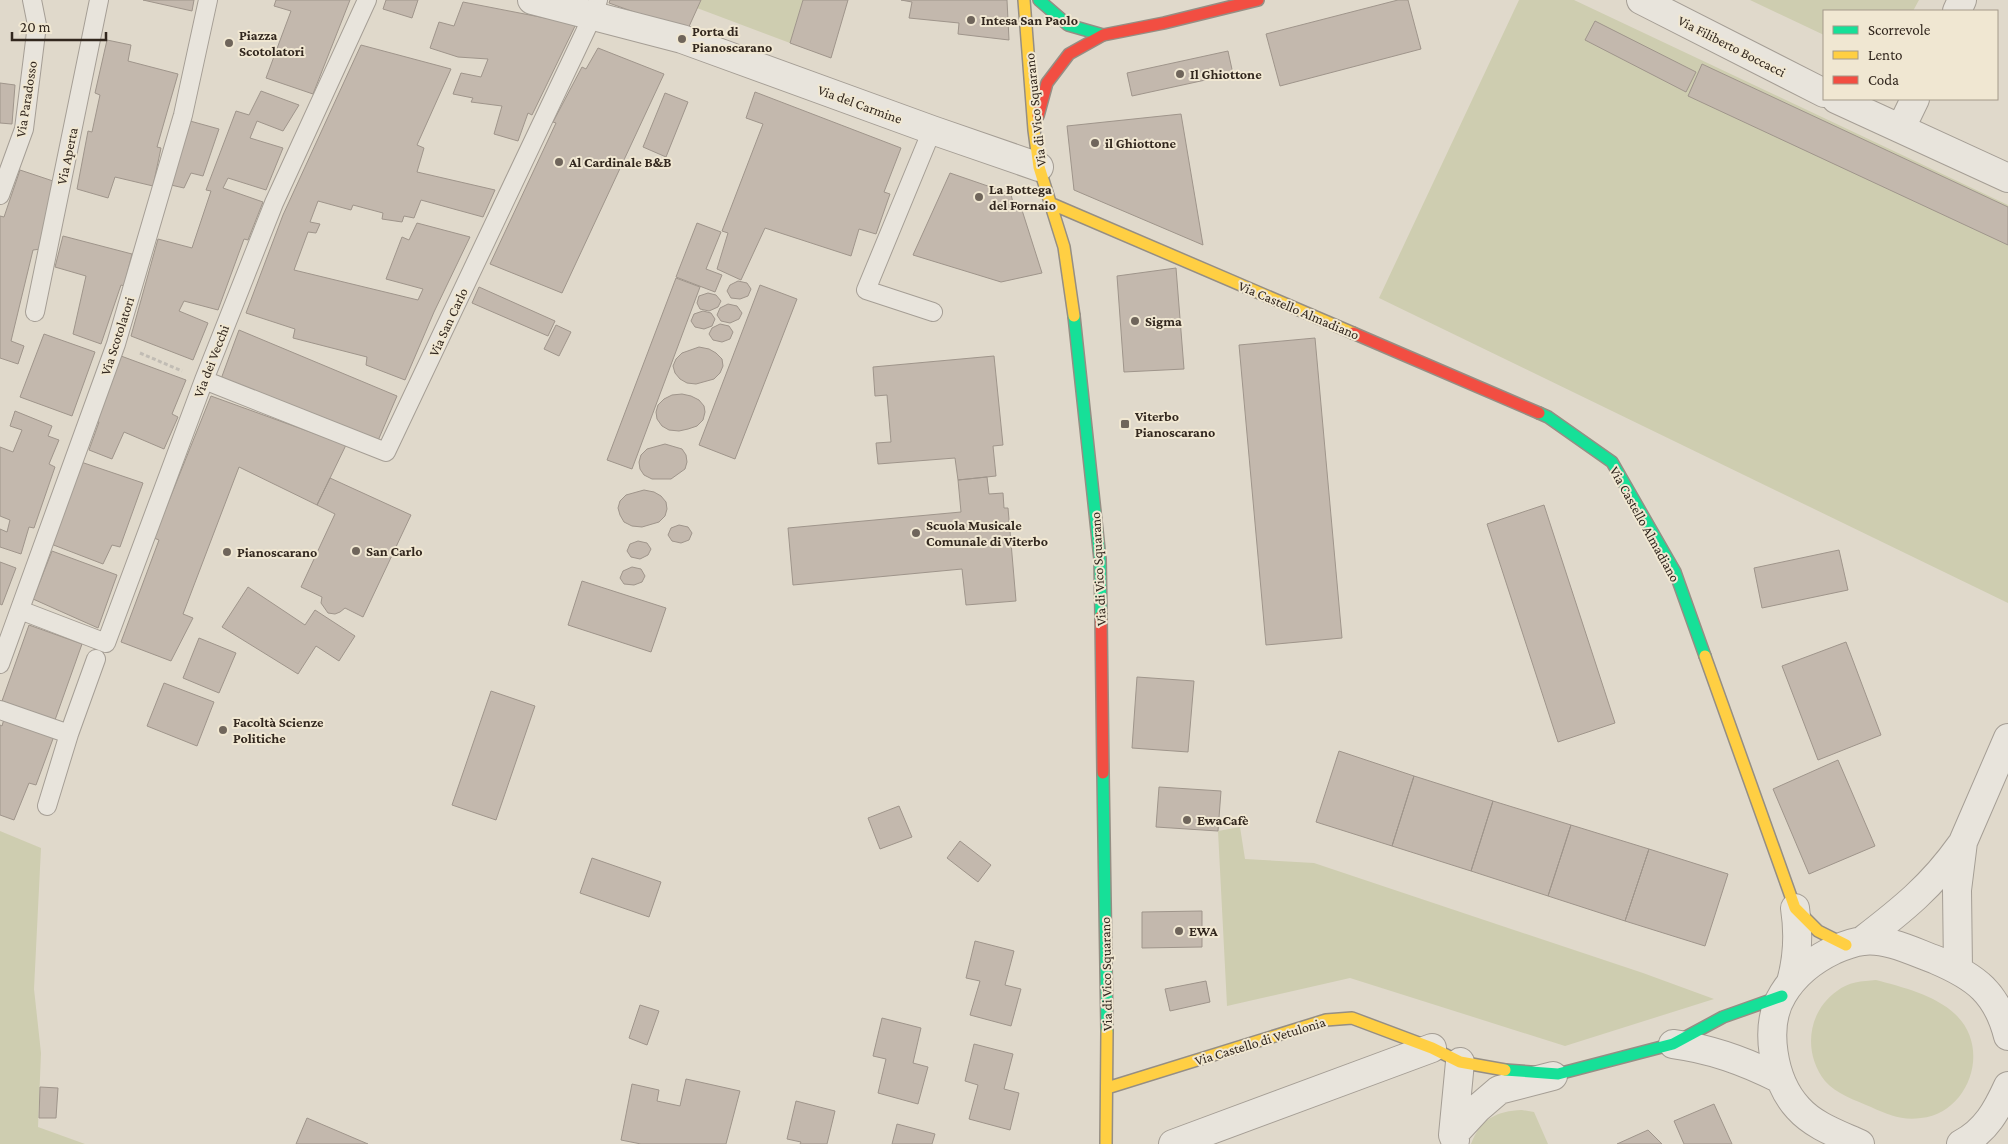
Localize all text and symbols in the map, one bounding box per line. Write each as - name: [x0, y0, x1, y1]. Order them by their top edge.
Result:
- scale bar: [12, 10, 106, 42]
- legend: [1823, 10, 1998, 100]
- place label: Intesa San Paolo: [981, 12, 1078, 28]
- street label: Via Filiberto Boccacci: [1676, 12, 1789, 80]
- marker: Intesa San Paolo: [965, 14, 977, 26]
- text: 20 m: [20, 19, 51, 35]
- text: Scorrevole: [1868, 22, 1931, 38]
- place label: Porta di Pianoscarano: [692, 23, 772, 55]
- place label: Piazza Scotolatori: [239, 27, 304, 59]
- marker: Porta di Pianoscarano: [676, 33, 688, 45]
- marker: Piazza Scotolatori: [223, 37, 235, 49]
- text: Lento: [1868, 47, 1902, 63]
- street label: Via di Vico Squarano: [1021, 52, 1049, 168]
- street label: Via Paradosso: [12, 60, 40, 138]
- place label: Il Ghiottone: [1190, 66, 1262, 82]
- marker: Il Ghiottone: [1174, 68, 1186, 80]
- text: Coda: [1868, 72, 1899, 88]
- street label: Via del Carmine: [816, 81, 904, 127]
- street label: Via Aperta: [53, 125, 81, 186]
- place label: il Ghiottone: [1105, 135, 1176, 151]
- marker: il Ghiottone: [1089, 137, 1101, 149]
- place label: Al Cardinale B&B: [568, 154, 672, 170]
- marker: Al Cardinale B&B: [553, 156, 565, 168]
- place label: La Bottega del Fornaio: [989, 181, 1056, 213]
- marker: La Bottega del Fornaio: [973, 191, 985, 203]
- street label: Via Castello Almadiano: [1236, 277, 1362, 343]
- street label: Via San Carlo: [425, 285, 471, 359]
- street label: Via Scotolatori: [97, 294, 137, 377]
- place label: Sigma: [1145, 313, 1182, 329]
- marker: Sigma: [1129, 315, 1141, 327]
- street label: Via dei Vecchi: [190, 322, 232, 400]
- place label: Viterbo Pianoscarano: [1134, 408, 1215, 440]
- marker: Viterbo Pianoscarano: [1119, 418, 1131, 430]
- street label: Via Castello Almadiano: [1607, 463, 1683, 585]
- street label: Via di Vico Squarano: [1087, 512, 1109, 626]
- place label: Scuola Musicale Comunale di Viterbo: [926, 517, 1048, 549]
- marker: Scuola Musicale Comunale di Viterbo: [910, 527, 922, 539]
- place label: San Carlo: [366, 543, 423, 559]
- place label: Pianoscarano: [237, 544, 317, 560]
- marker: San Carlo: [350, 545, 362, 557]
- marker: Pianoscarano: [221, 546, 233, 558]
- place label: Facoltà Scienze Politiche: [233, 714, 324, 746]
- marker: Facoltà Scienze Politiche: [217, 724, 229, 736]
- place label: EwaCafè: [1197, 812, 1249, 828]
- marker: EwaCafè: [1181, 814, 1193, 826]
- street label: Via di Vico Squarano: [1097, 917, 1115, 1031]
- place label: EWA: [1189, 923, 1218, 939]
- marker: EWA: [1173, 925, 1185, 937]
- street label: Via Castello di Vetulonia: [1193, 1013, 1328, 1069]

